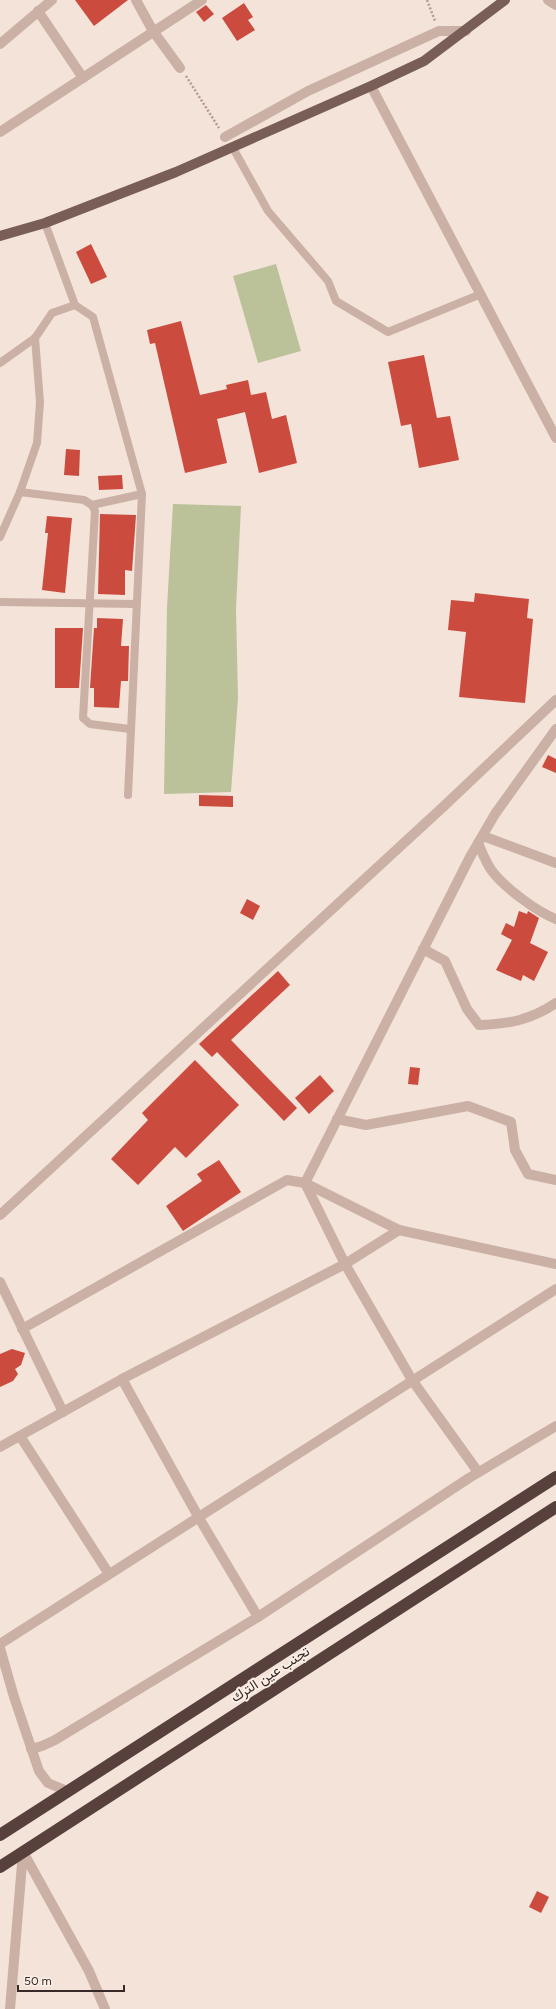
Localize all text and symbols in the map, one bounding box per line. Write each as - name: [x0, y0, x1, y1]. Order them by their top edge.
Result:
- street label: تجنب عين الترك: [228, 1643, 313, 1706]
- scale bar: [18, 1967, 124, 1993]
- text: 50 m: [24, 1974, 52, 1988]

